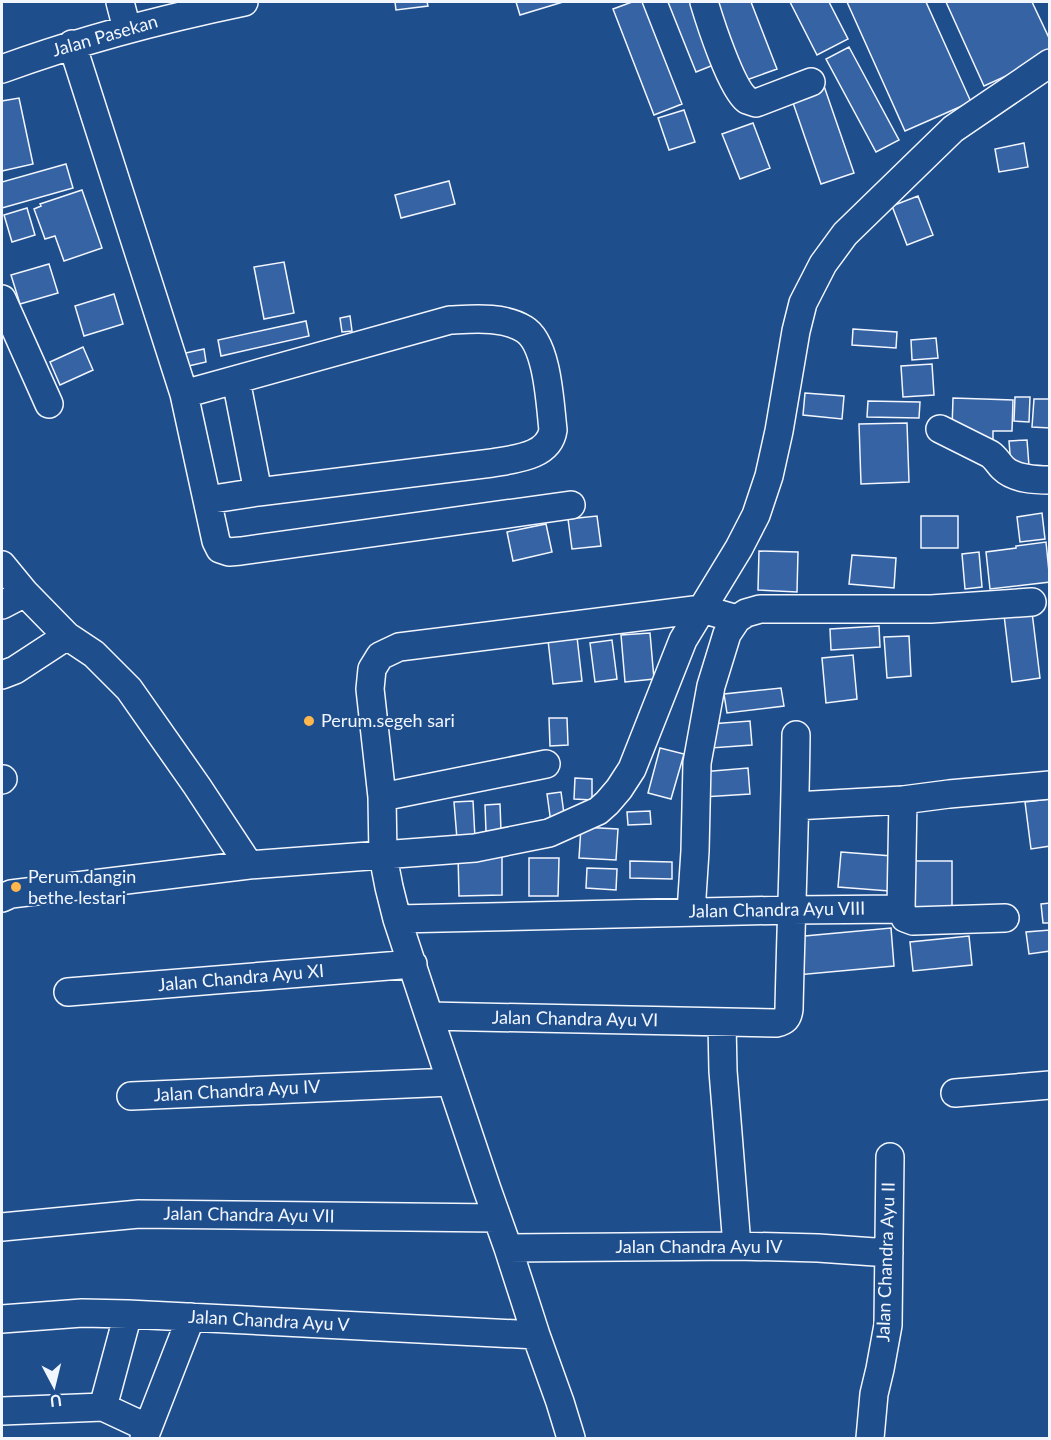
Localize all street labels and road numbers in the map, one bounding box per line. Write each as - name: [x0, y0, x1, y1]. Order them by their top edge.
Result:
- street label: Jalan Pasekan: [49, 9, 160, 61]
- street label: Jalan Chandra Ayu VIII: [689, 896, 865, 922]
- street label: Jalan Chandra Ayu XI: [157, 959, 325, 995]
- street label: Jalan Chandra Ayu VI: [492, 1006, 658, 1030]
- street label: Jalan Chandra Ayu IV: [153, 1075, 322, 1105]
- street label: Jalan Chandra Ayu II: [871, 1182, 899, 1342]
- street label: Jalan Chandra Ayu VII: [163, 1202, 335, 1226]
- street label: Jalan Chandra Ayu IV: [615, 1235, 783, 1257]
- street label: Jalan Chandra Ayu V: [188, 1305, 351, 1335]

